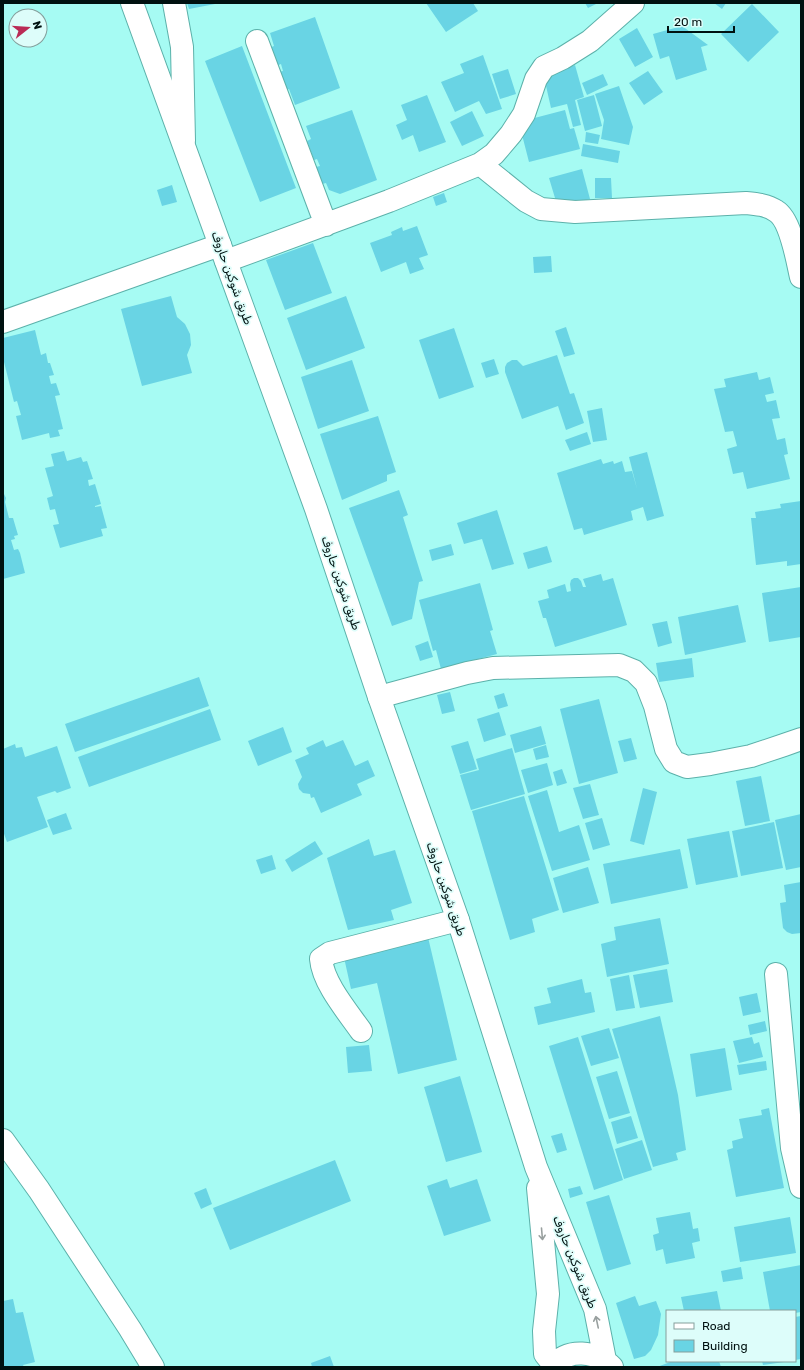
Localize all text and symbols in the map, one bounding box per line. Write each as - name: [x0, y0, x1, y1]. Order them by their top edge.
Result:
- north arrow: [8, 8, 48, 48]
- scale bar: [668, 8, 734, 34]
- text: 20 m: [674, 15, 702, 29]
- text: N: [30, 20, 44, 31]
- street label: طريق شوكين حاروف: [208, 229, 255, 327]
- street label: طريق شوكين حاروف: [317, 534, 364, 632]
- street label: طريق شوكين حاروف: [422, 840, 469, 938]
- street label: طريق شوكين حاروف: [549, 1214, 600, 1311]
- one-way arrow: [539, 1227, 546, 1240]
- legend: [666, 1310, 796, 1362]
- one-way arrow: [593, 1316, 601, 1329]
- text: Road: [702, 1319, 730, 1333]
- text: Building: [702, 1339, 748, 1353]

